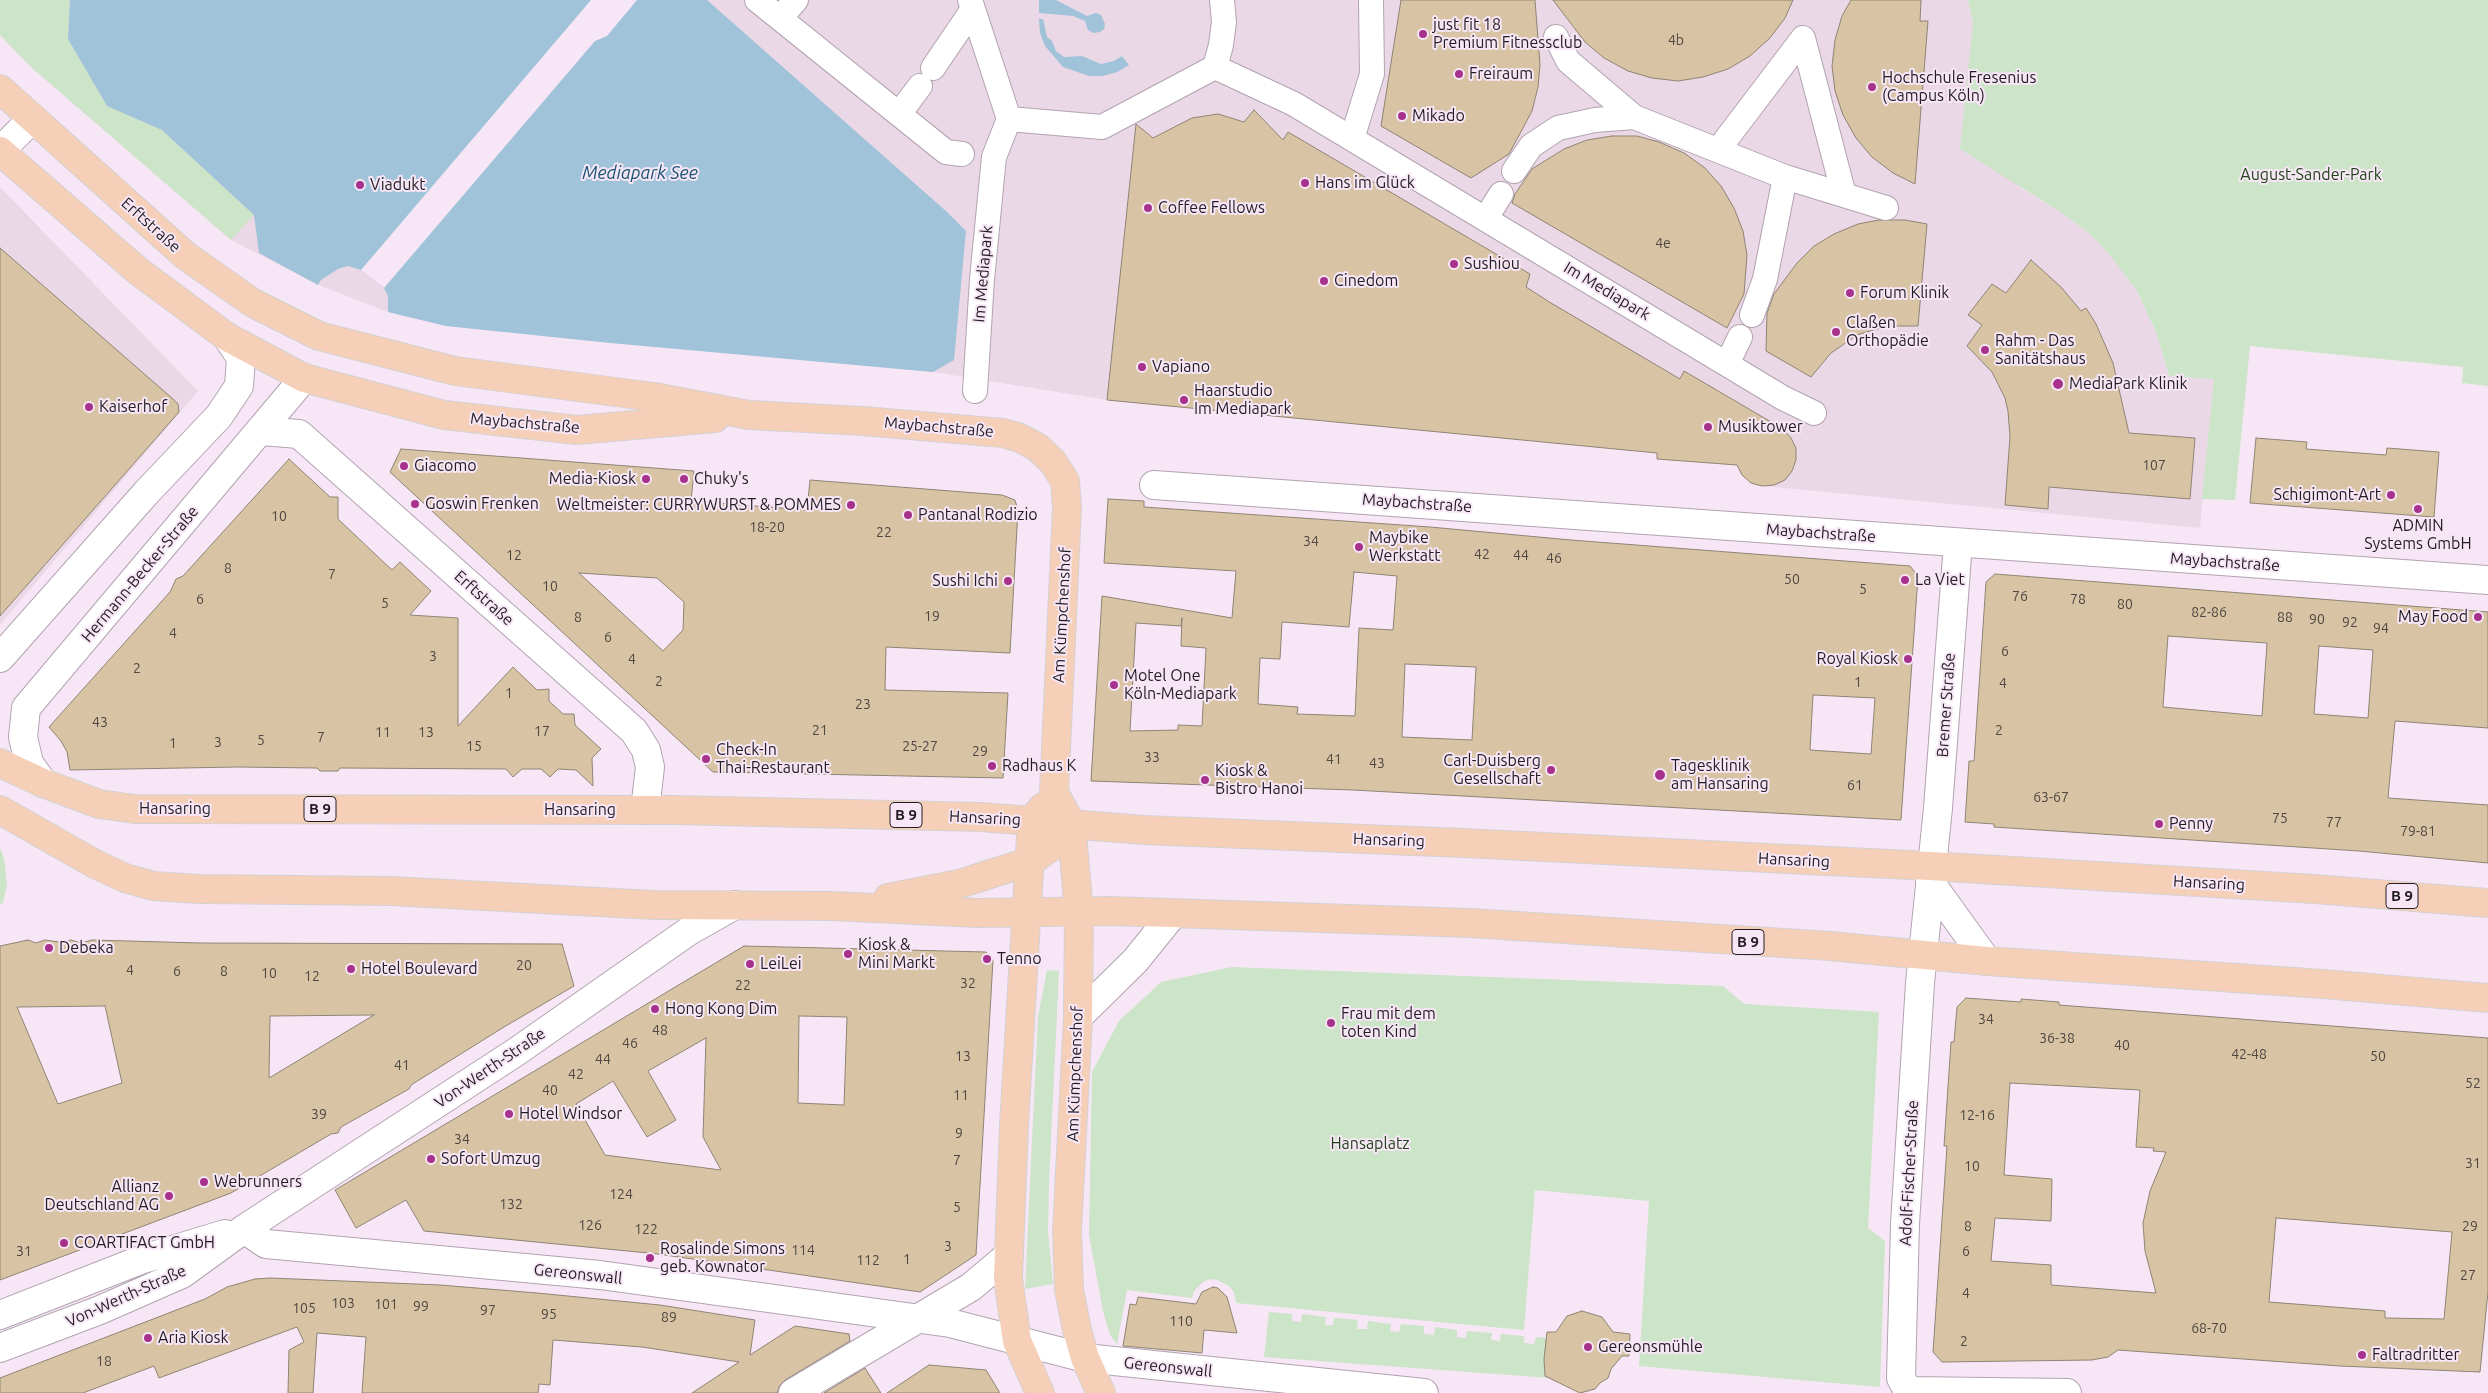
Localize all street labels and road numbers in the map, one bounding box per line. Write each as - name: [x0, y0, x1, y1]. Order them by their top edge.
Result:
- street label: Erftstraße: [117, 193, 185, 257]
- street label: Im Mediapark: [969, 225, 997, 323]
- street label: Im Mediapark: [1560, 258, 1654, 324]
- street label: Maybachstraße: [469, 409, 581, 437]
- street label: Maybachstraße: [883, 413, 995, 441]
- street label: Maybachstraße: [1361, 490, 1473, 516]
- street label: Hermann-Becker-Straße: [77, 502, 203, 646]
- street label: Maybachstraße: [1765, 520, 1877, 546]
- street label: Am Kümpchenshof: [1049, 547, 1075, 683]
- street label: Maybachstraße: [2169, 549, 2281, 575]
- street label: Erftstraße: [450, 566, 518, 630]
- street label: Bremer Straße: [1933, 652, 1959, 758]
- road number: B 9: [304, 796, 336, 822]
- street label: Hansaring: [139, 799, 211, 819]
- street label: Hansaring: [544, 800, 616, 820]
- road number: B 9: [890, 802, 922, 828]
- street label: Hansaring: [949, 807, 1021, 829]
- street label: Hansaring: [1353, 829, 1425, 851]
- street label: Hansaring: [1758, 849, 1830, 871]
- street label: Hansaring: [2173, 872, 2245, 894]
- road number: B 9: [2386, 884, 2418, 908]
- road number: B 9: [1732, 930, 1764, 954]
- street label: Am Kümpchenshof: [1063, 1006, 1087, 1142]
- street label: Von-Werth-Straße: [431, 1024, 549, 1112]
- street label: Adolf-Fischer-Straße: [1896, 1100, 1922, 1246]
- street label: Gereonswall: [533, 1260, 623, 1288]
- street label: Von-Werth-Straße: [63, 1261, 189, 1331]
- street label: Gereonswall: [1123, 1353, 1213, 1381]

